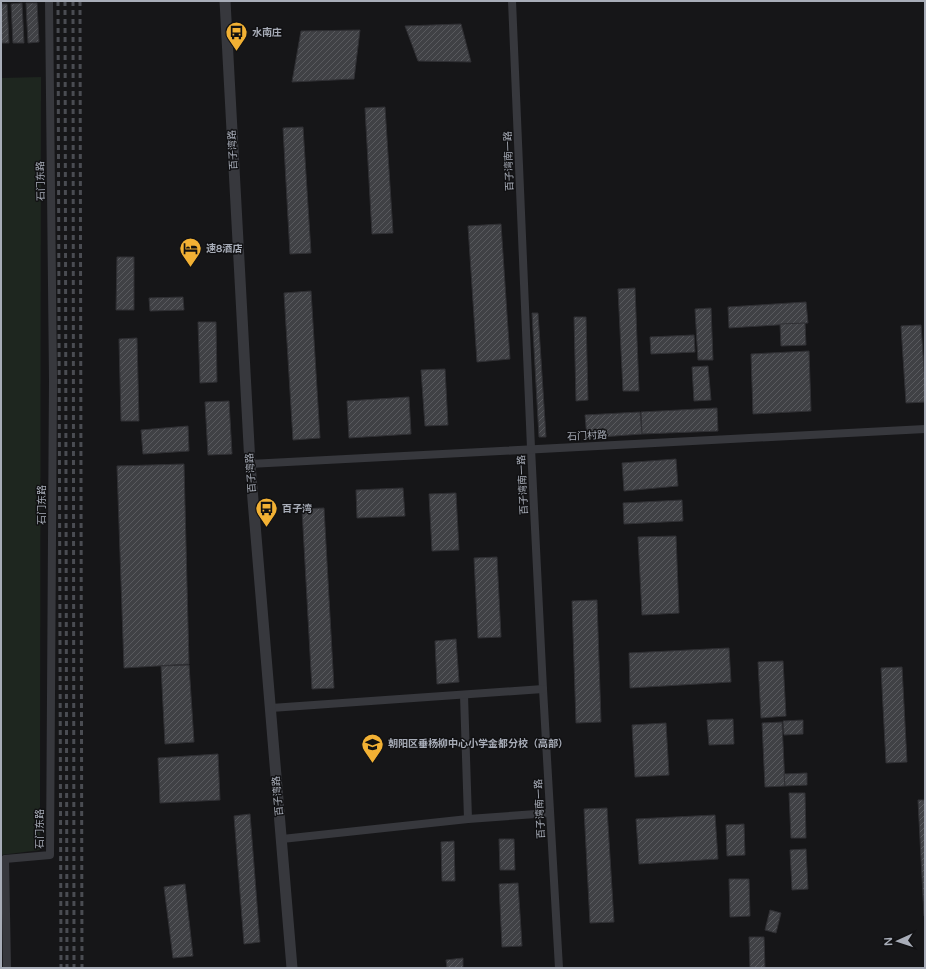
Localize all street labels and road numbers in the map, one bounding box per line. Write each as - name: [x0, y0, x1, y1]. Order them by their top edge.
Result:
- street label: 百子湾路: [226, 130, 240, 170]
- street label: 百子湾南一路: [502, 131, 516, 191]
- street label: 石门东路: [35, 161, 47, 201]
- street label: 石门村路: [567, 429, 607, 443]
- street label: 百子湾路: [244, 453, 258, 493]
- street label: 百子湾南一路: [515, 455, 531, 515]
- street label: 石门东路: [36, 485, 48, 525]
- street label: 百子湾路: [270, 776, 286, 816]
- street label: 百子湾南一路: [532, 779, 548, 839]
- street label: 石门东路: [34, 809, 46, 849]

